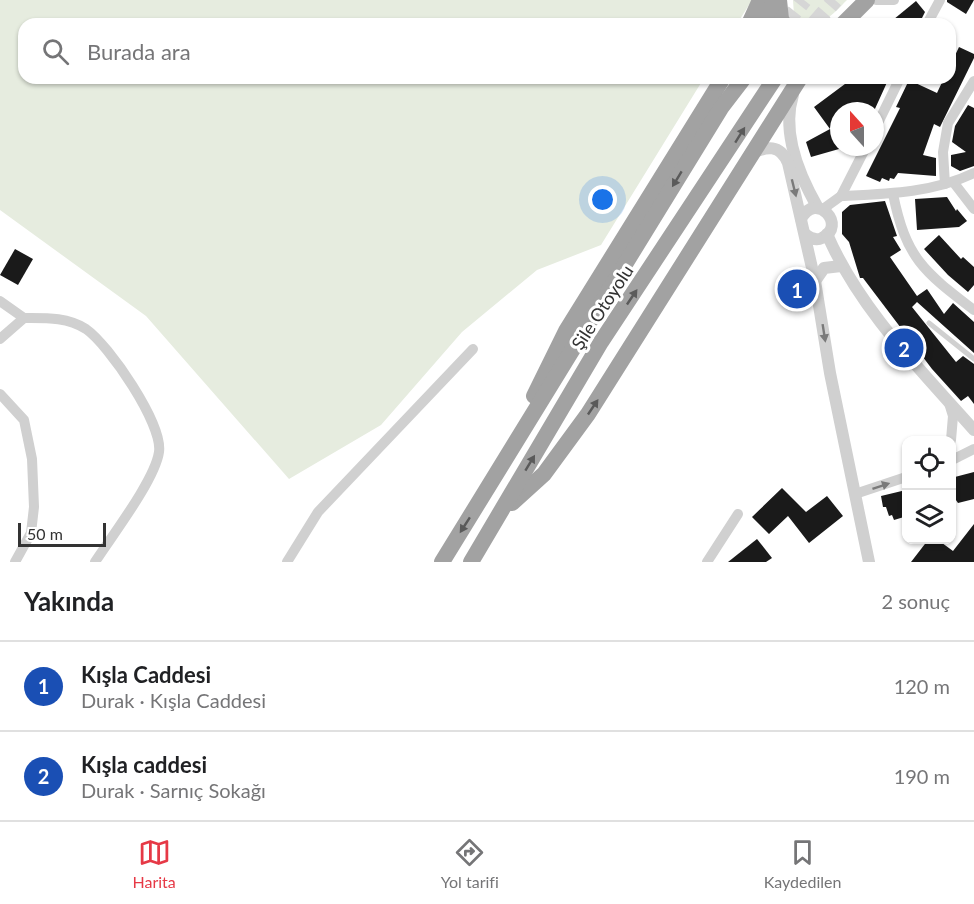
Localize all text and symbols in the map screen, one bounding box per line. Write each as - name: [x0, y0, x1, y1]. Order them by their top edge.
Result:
- search box: [18, 18, 956, 84]
- icon: search: [39, 35, 72, 68]
- text: Burada ara: [87, 38, 191, 65]
- north arrow: [830, 102, 884, 156]
- one-way arrow: [734, 126, 745, 143]
- one-way arrow: [672, 171, 683, 188]
- one-way arrow: [790, 179, 800, 198]
- your location: [588, 185, 617, 214]
- street label: Şile Otoyolu: [566, 261, 638, 353]
- pin: 1: [778, 266, 816, 312]
- one-way arrow: [626, 288, 637, 305]
- one-way arrow: [819, 323, 828, 342]
- pin: 2: [884, 326, 924, 370]
- one-way arrow: [587, 399, 599, 415]
- map controls: [902, 436, 956, 544]
- button: locate: [902, 436, 956, 490]
- one-way arrow: [524, 455, 535, 471]
- one-way arrow: [872, 481, 890, 490]
- button: layers: [902, 490, 956, 544]
- one-way arrow: [460, 517, 471, 533]
- scale bar: [18, 520, 106, 548]
- text: 50 m: [27, 524, 63, 543]
- text: Yakında: [24, 585, 114, 617]
- text: 2 sonuç: [881, 589, 950, 613]
- text: Kışla Caddesi: [81, 661, 211, 688]
- text: 1: [38, 674, 49, 698]
- text: 120 m: [894, 674, 950, 698]
- text: Durak · Kışla Caddesi: [81, 688, 266, 712]
- text: Kışla caddesi: [81, 751, 207, 778]
- text: 2: [38, 764, 49, 788]
- text: 190 m: [894, 764, 950, 788]
- text: Durak · Sarnıç Sokağı: [81, 778, 266, 802]
- tab: Harita: [133, 836, 176, 891]
- tab: Yol tarifi: [441, 836, 499, 891]
- tab: Kaydedilen: [764, 836, 841, 891]

